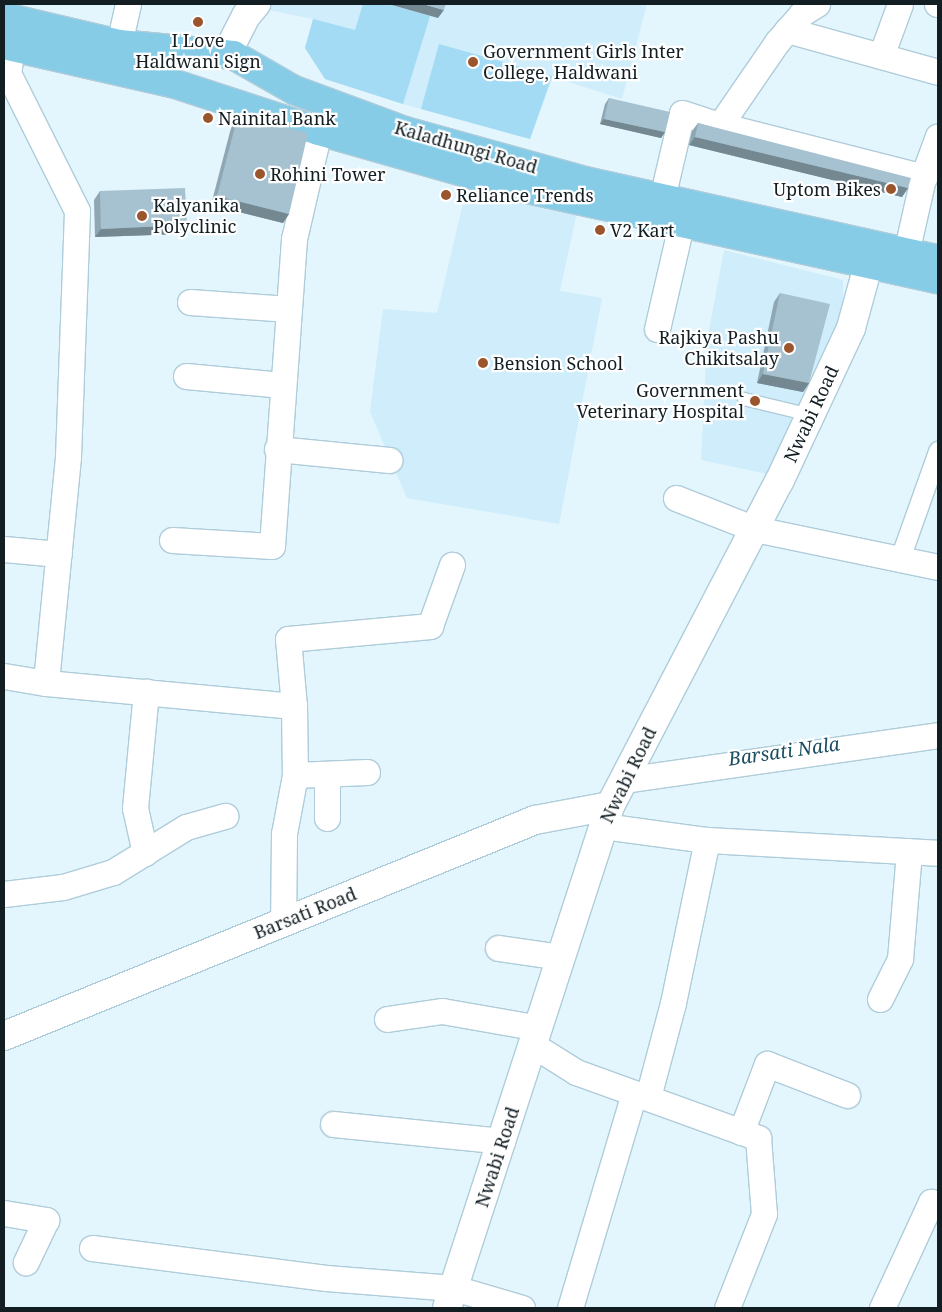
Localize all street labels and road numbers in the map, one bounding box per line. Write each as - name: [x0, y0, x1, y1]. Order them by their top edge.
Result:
- street label: Kaladhungi Road: [392, 116, 540, 178]
- street label: Nwabi Road: [779, 362, 843, 466]
- street label: Nwabi Road: [595, 723, 661, 827]
- street label: Barsati Road: [251, 883, 359, 943]
- street label: Nwabi Road: [471, 1104, 523, 1210]

